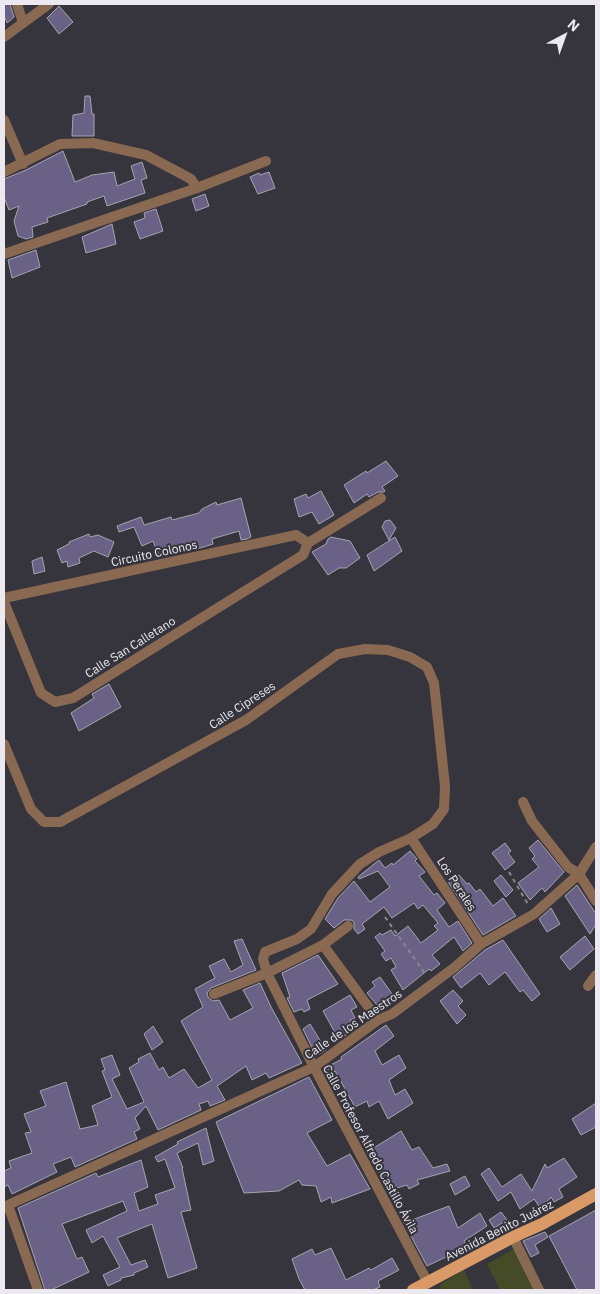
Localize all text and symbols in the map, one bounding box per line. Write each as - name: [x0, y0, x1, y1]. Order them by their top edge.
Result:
- north arrow: [540, 10, 590, 60]
- text: N: [564, 15, 583, 35]
- street label: Circuito Colonos: [109, 536, 199, 569]
- street label: Calle San Calletano: [82, 613, 178, 681]
- street label: Calle Cipreses: [206, 678, 278, 732]
- street label: Los Perales: [434, 854, 480, 914]
- street label: Calle de los Maestros: [301, 986, 405, 1062]
- street label: Calle Profesor Alfredo Castillo Ávila: [320, 1062, 422, 1237]
- street label: Avenida Benito Juárez: [442, 1196, 556, 1264]

